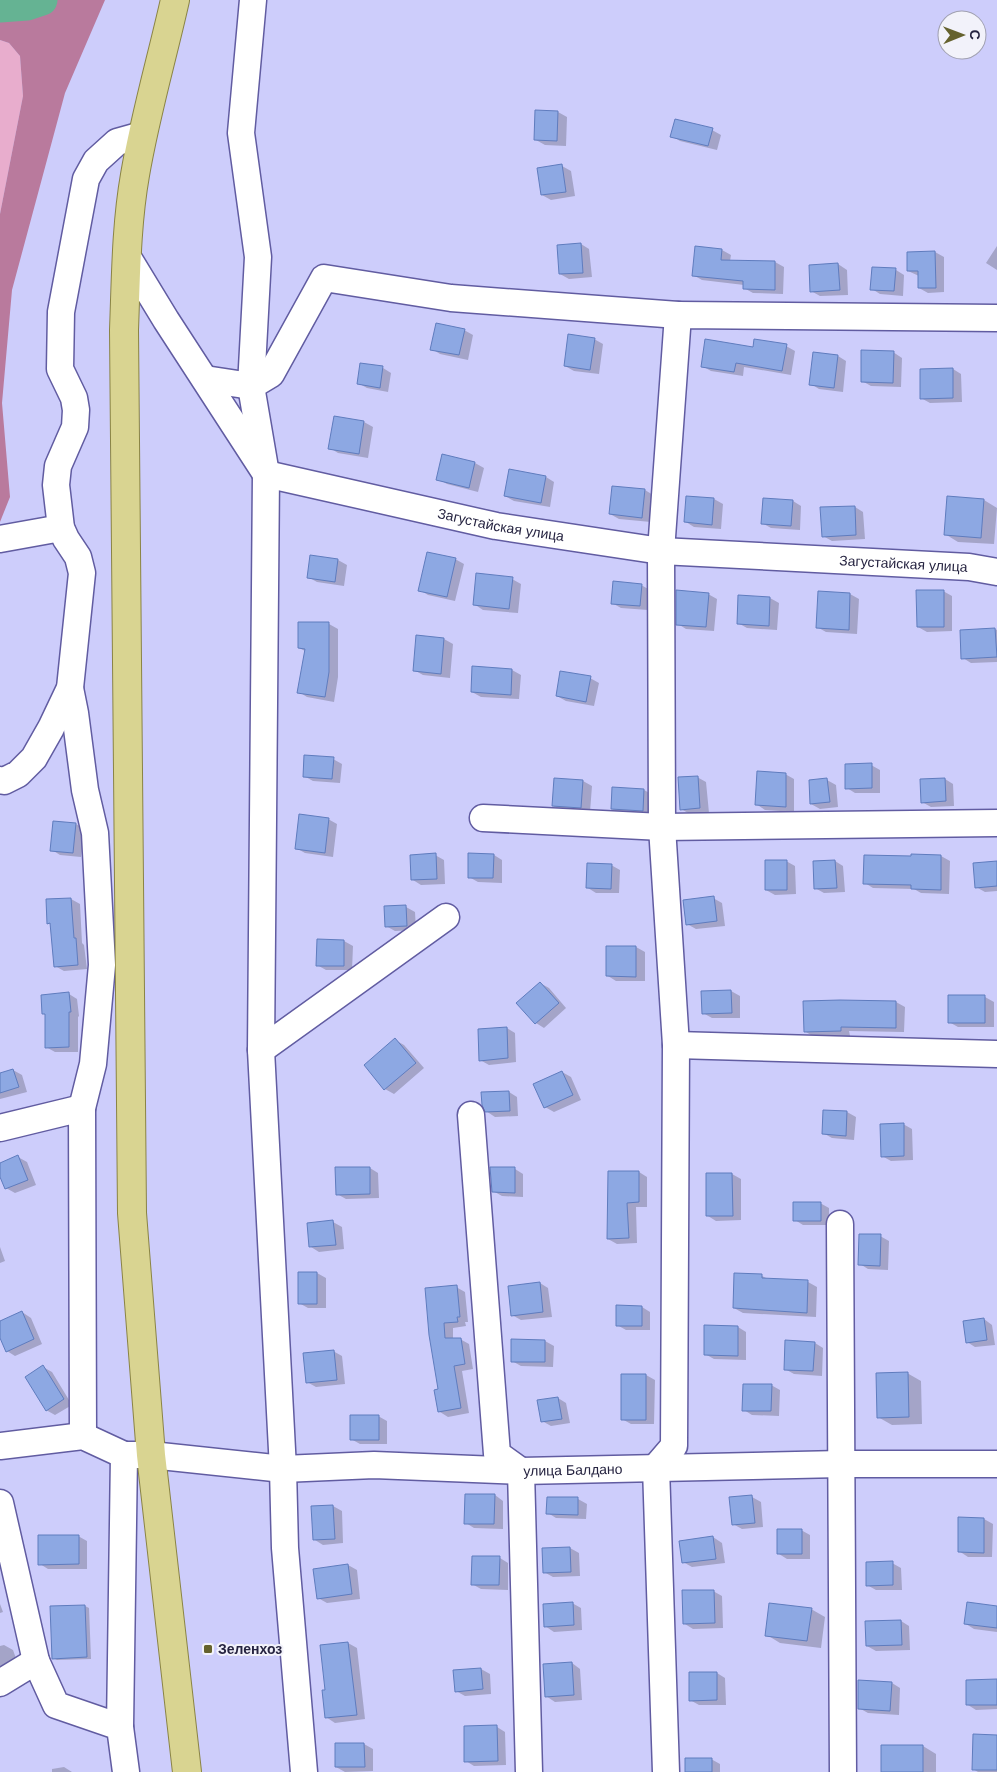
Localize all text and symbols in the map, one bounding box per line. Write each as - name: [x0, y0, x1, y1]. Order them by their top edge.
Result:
- north arrow: [937, 10, 987, 60]
- text: С: [967, 30, 983, 40]
- street label: Загустайская улица: [436, 505, 565, 544]
- street label: Загустайская улица: [839, 552, 968, 575]
- street label: улица Балдано: [523, 1461, 623, 1479]
- place label: Зеленхоз: [218, 1641, 282, 1657]
- marker: Зеленхоз: [202, 1643, 214, 1655]

